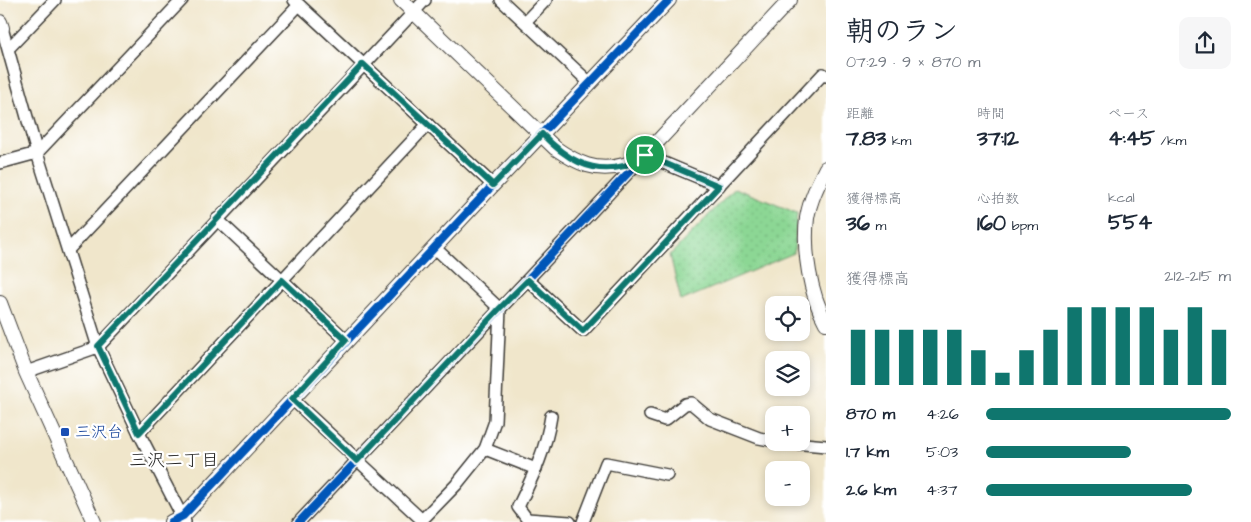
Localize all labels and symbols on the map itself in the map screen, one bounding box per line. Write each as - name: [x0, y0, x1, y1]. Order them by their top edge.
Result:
- pin: [624, 134, 666, 176]
- place label: 三沢台: [75, 421, 123, 443]
- marker: 三沢台: [59, 426, 71, 438]
- district label: 三沢二丁目: [129, 448, 219, 473]

